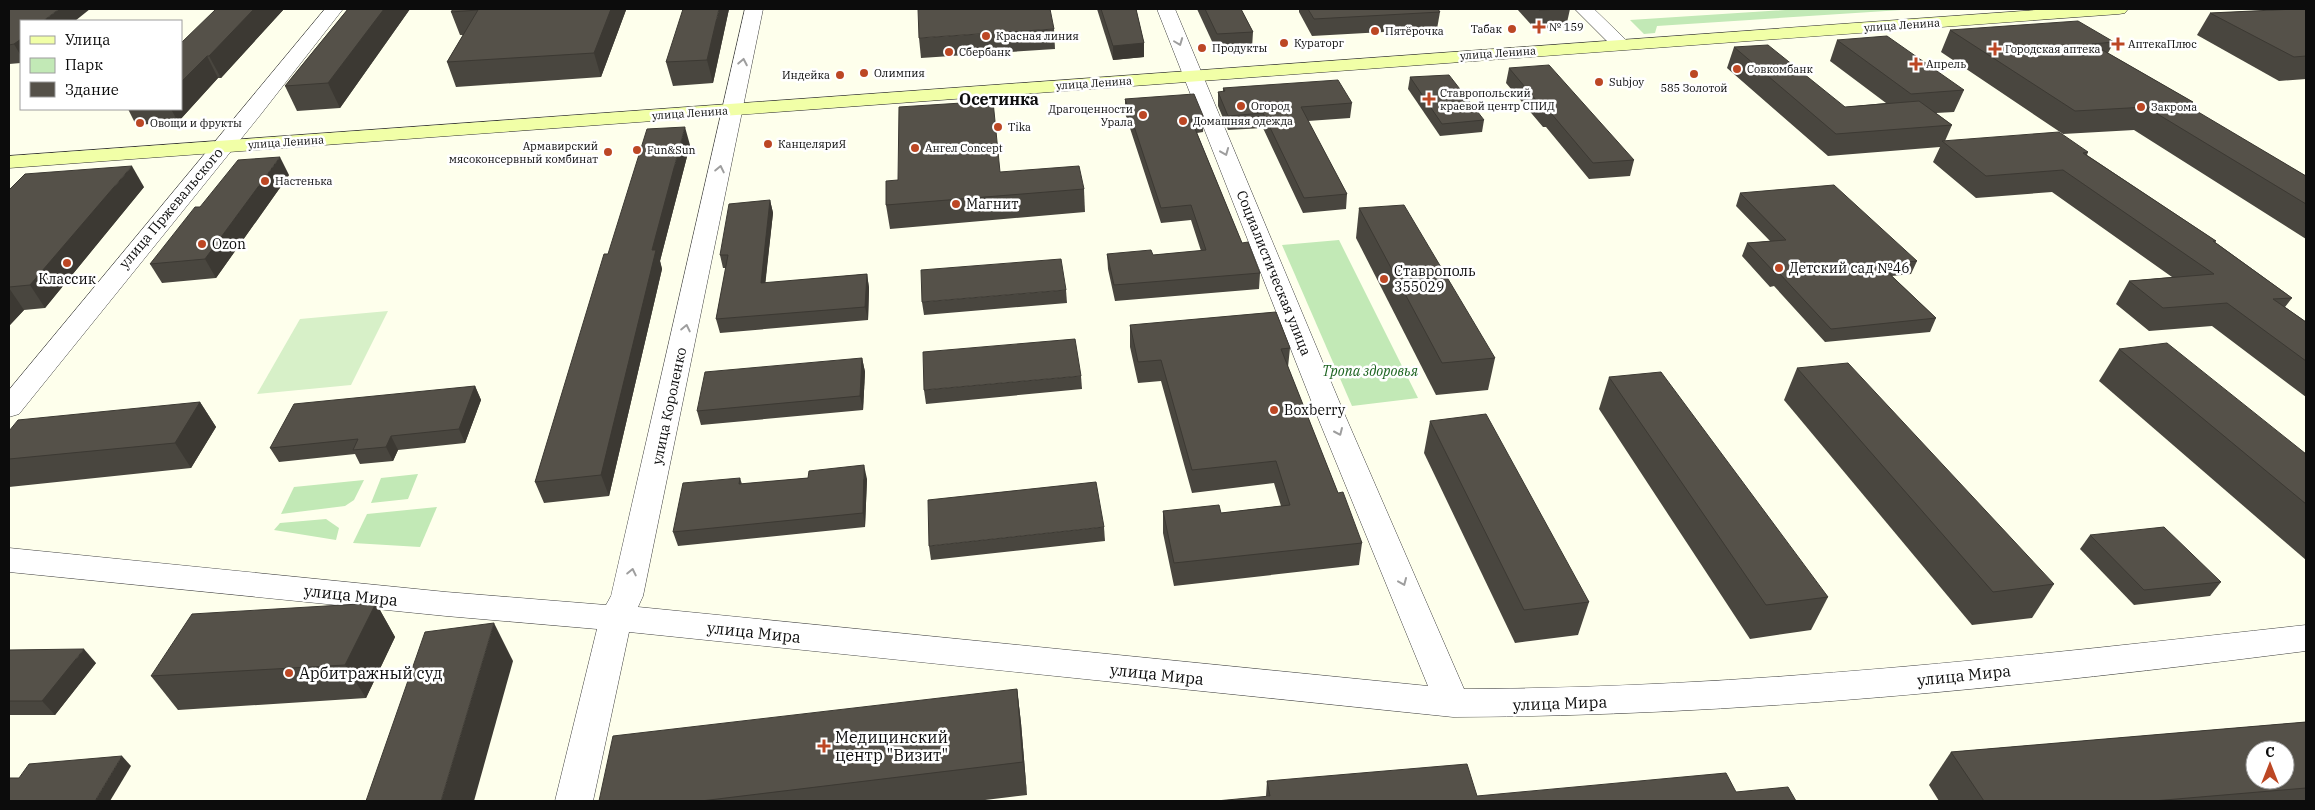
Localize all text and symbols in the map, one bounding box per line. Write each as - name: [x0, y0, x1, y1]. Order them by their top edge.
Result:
- street label: улица Ленина: [1863, 15, 1941, 35]
- legend: [20, 20, 182, 110]
- place label: № 159: [1549, 20, 1584, 34]
- marker: № 159: [1533, 21, 1545, 33]
- place label: Табак: [1471, 22, 1503, 36]
- marker: Табак: [1506, 23, 1518, 35]
- place label: Пятёрочка: [1385, 24, 1444, 38]
- marker: Пятёрочка: [1369, 25, 1381, 37]
- place label: Красная линия: [996, 29, 1079, 43]
- text: Улица: [65, 30, 110, 49]
- marker: Красная линия: [980, 30, 992, 42]
- place label: Кураторг: [1294, 36, 1344, 50]
- one-way arrow: [1173, 37, 1183, 46]
- marker: Кураторг: [1278, 37, 1290, 49]
- place label: АптекаПлюс: [2128, 37, 2197, 51]
- marker: АптекаПлюс: [2112, 38, 2124, 50]
- place label: Продукты: [1212, 41, 1267, 55]
- marker: Продукты: [1196, 42, 1208, 54]
- place label: Городская аптека: [2005, 42, 2101, 56]
- street label: улица Ленина: [1459, 43, 1537, 63]
- marker: Городская аптека: [1989, 43, 2001, 55]
- place label: Сбербанк: [959, 45, 1011, 59]
- marker: Сбербанк: [943, 46, 955, 58]
- text: Парк: [65, 55, 103, 74]
- one-way arrow: [738, 57, 748, 66]
- place label: Апрель: [1926, 57, 1966, 71]
- marker: Апрель: [1910, 58, 1922, 70]
- place label: Совкомбанк: [1747, 62, 1814, 76]
- marker: Совкомбанк: [1731, 63, 1743, 75]
- place label: Олимпия: [874, 66, 925, 80]
- marker: Олимпия: [858, 67, 870, 79]
- place label: Индейка: [782, 68, 830, 82]
- marker: 585 Золотой: [1688, 68, 1700, 80]
- marker: Индейка: [834, 69, 846, 81]
- street label: улица Ленина: [1055, 73, 1133, 93]
- place label: Subjoy: [1609, 75, 1644, 89]
- marker: Subjoy: [1593, 76, 1605, 88]
- text: Здание: [65, 80, 119, 99]
- place label: 585 Золотой: [1660, 81, 1728, 95]
- place label: Ставропольский краевой центр СПИД: [1440, 86, 1555, 113]
- district label: Осетинка: [959, 89, 1039, 109]
- marker: Ставропольский краевой центр СПИД: [1422, 92, 1436, 106]
- place label: Огород: [1251, 99, 1290, 113]
- marker: Огород: [1235, 100, 1247, 112]
- place label: Закрома: [2151, 100, 2197, 114]
- marker: Закрома: [2135, 101, 2147, 113]
- place label: Драгоценности Урала: [1049, 102, 1133, 129]
- street label: улица Ленина: [651, 103, 729, 123]
- marker: Драгоценности Урала: [1137, 109, 1149, 121]
- place label: Домашняя одежда: [1193, 114, 1293, 128]
- marker: Домашняя одежда: [1177, 115, 1189, 127]
- place label: Овощи и фрукты: [150, 116, 242, 130]
- marker: Овощи и фрукты: [134, 117, 146, 129]
- place label: Tika: [1008, 120, 1031, 134]
- marker: Tika: [992, 121, 1004, 133]
- street label: улица Ленина: [247, 132, 325, 152]
- place label: КанцеляриЯ: [778, 137, 846, 151]
- marker: КанцеляриЯ: [762, 138, 774, 150]
- place label: Армавирский мясоконсервный комбинат: [449, 139, 598, 166]
- place label: Ангел Concept: [925, 141, 1003, 155]
- marker: Ангел Concept: [909, 142, 921, 154]
- place label: Fun&Sun: [647, 143, 696, 157]
- street label: улица Пржевальского: [115, 144, 227, 272]
- marker: Fun&Sun: [631, 144, 643, 156]
- marker: Армавирский мясоконсервный комбинат: [602, 146, 614, 158]
- one-way arrow: [1219, 148, 1229, 156]
- one-way arrow: [714, 165, 725, 174]
- place label: Настенька: [275, 174, 333, 188]
- marker: Настенька: [259, 175, 271, 187]
- street label: Социалистическая улица: [1233, 188, 1316, 359]
- place label: Магнит: [966, 195, 1018, 213]
- marker: Магнит: [950, 198, 962, 210]
- place label: Ozon: [212, 235, 246, 253]
- marker: Ozon: [196, 238, 208, 250]
- marker: Классик: [61, 257, 73, 269]
- place label: Детский сад №46: [1789, 259, 1910, 277]
- place label: Ставрополь 355029: [1394, 262, 1476, 296]
- marker: Детский сад №46: [1773, 262, 1785, 274]
- place label: Классик: [38, 270, 96, 288]
- marker: Ставрополь 355029: [1378, 273, 1390, 285]
- one-way arrow: [680, 324, 690, 333]
- street label: улица Короленко: [648, 346, 690, 466]
- park label: Тропа здоровья: [1322, 362, 1419, 380]
- place label: Boxberry: [1284, 401, 1346, 419]
- marker: Boxberry: [1268, 404, 1280, 416]
- one-way arrow: [1333, 427, 1344, 436]
- one-way arrow: [626, 568, 637, 577]
- one-way arrow: [1397, 577, 1407, 586]
- street label: улица Мира: [303, 580, 399, 610]
- street label: улица Мира: [706, 617, 802, 647]
- street label: улица Мира: [1109, 659, 1205, 689]
- street label: улица Мира: [1916, 660, 2012, 690]
- place label: Арбитражный суд: [299, 663, 443, 683]
- marker: Арбитражный суд: [283, 667, 295, 679]
- street label: улица Мира: [1513, 691, 1608, 715]
- place label: Медицинский центр "Визит": [835, 727, 948, 765]
- marker: Медицинский центр "Визит": [817, 739, 831, 753]
- north arrow: [2245, 740, 2295, 790]
- text: С: [2265, 743, 2275, 761]

